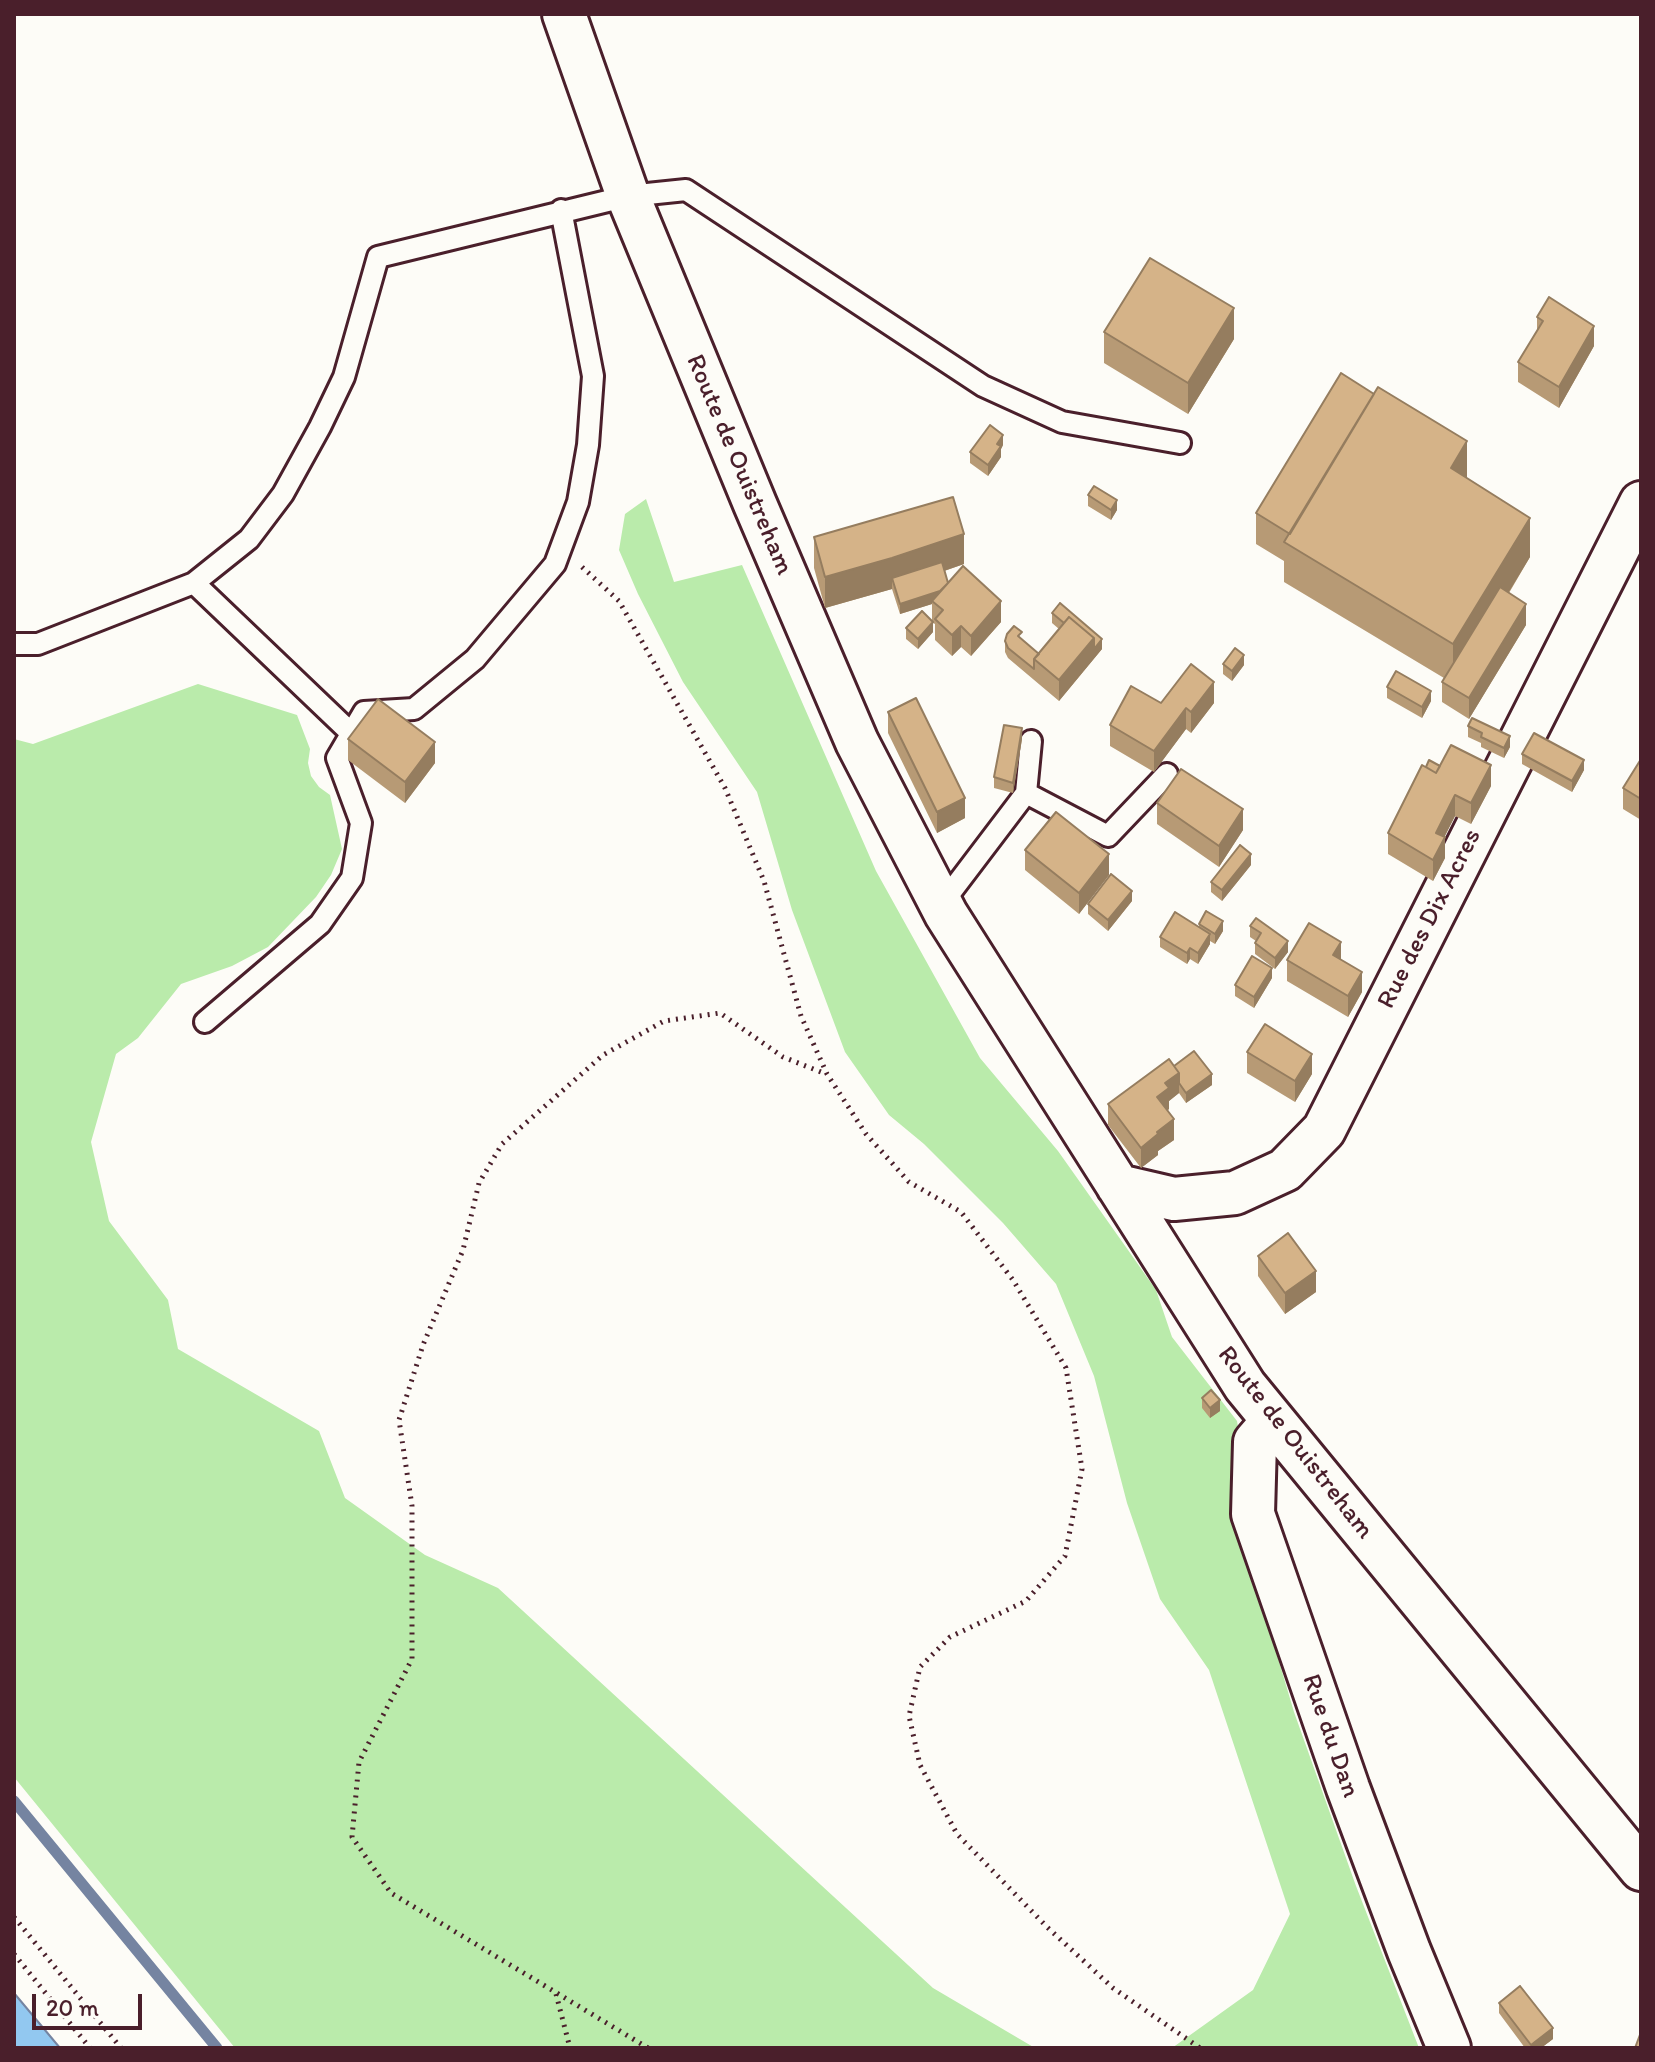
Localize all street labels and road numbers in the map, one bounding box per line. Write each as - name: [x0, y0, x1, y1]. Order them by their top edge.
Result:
- street label: Route de Ouistreham: [678, 350, 800, 580]
- street label: Rue des Dix Acres: [1371, 824, 1489, 1014]
- street label: Route de Ouistreham: [1210, 1340, 1380, 1546]
- street label: Rue du Dan: [1294, 1670, 1366, 1802]

